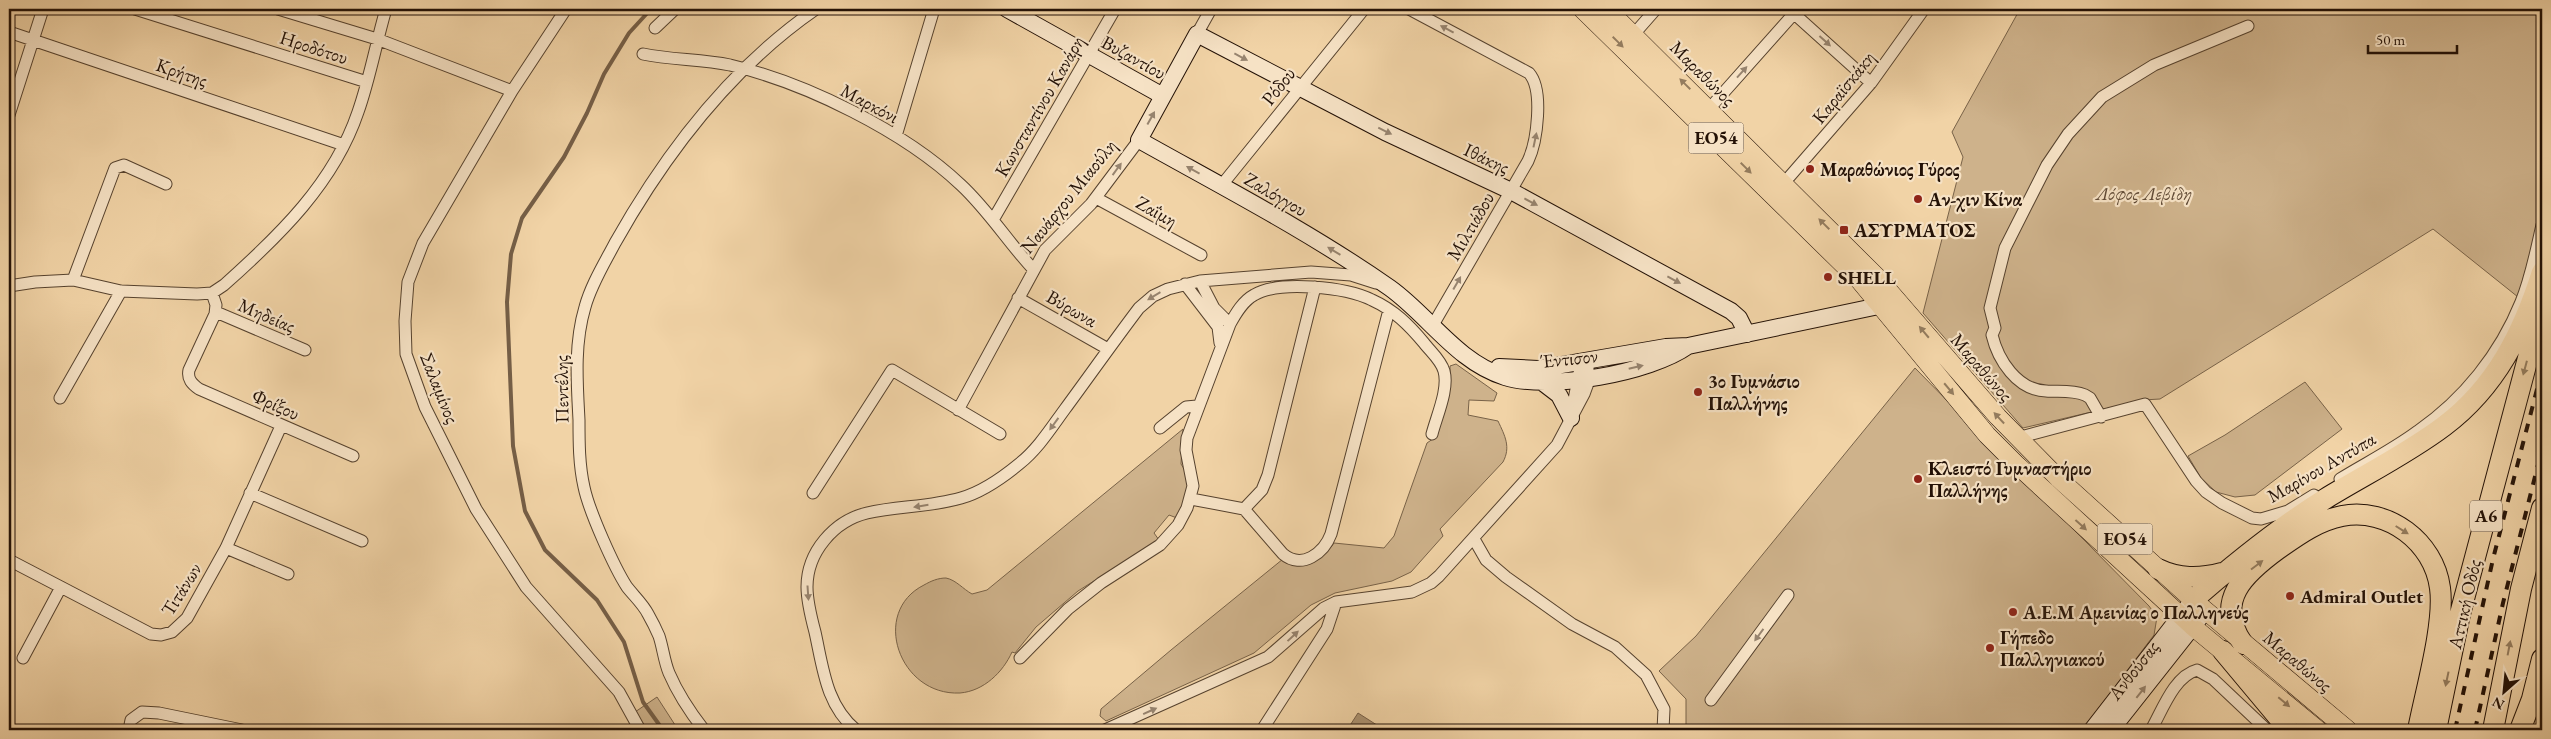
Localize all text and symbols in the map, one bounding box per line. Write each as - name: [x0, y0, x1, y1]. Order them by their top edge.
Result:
- scale bar: [2368, 22, 2457, 54]
- street label: Ηροδότου: [277, 25, 351, 70]
- one-way arrow: [1440, 25, 1454, 33]
- street label: Βυζαντίου: [1097, 30, 1170, 85]
- text: 50 m: [2376, 30, 2405, 49]
- street label: Κωνσταντίνου Κανάρη: [989, 31, 1090, 181]
- street label: Μαραθώνος: [1664, 35, 1741, 112]
- one-way arrow: [1818, 35, 1830, 47]
- one-way arrow: [1612, 36, 1624, 48]
- street label: Καραϊσκάκη: [1806, 46, 1880, 129]
- street label: Κρήτης: [153, 52, 211, 93]
- one-way arrow: [1233, 53, 1248, 61]
- street label: Ρόδου: [1256, 62, 1301, 111]
- one-way arrow: [1736, 67, 1748, 79]
- street label: Μαρκόνι: [836, 78, 904, 129]
- one-way arrow: [1679, 78, 1691, 90]
- one-way arrow: [1147, 111, 1155, 126]
- road number: ΕΟ54: [1688, 122, 1744, 154]
- one-way arrow: [1378, 127, 1392, 135]
- one-way arrow: [1531, 132, 1539, 148]
- street label: Ναυάρχου Μιαούλη: [1015, 134, 1122, 259]
- street label: Ιθάκης: [1460, 137, 1514, 180]
- place label: Μαραθώνιος Γύρος: [1820, 157, 1960, 182]
- one-way arrow: [1112, 162, 1122, 176]
- one-way arrow: [1740, 162, 1752, 174]
- marker: Μαραθώνιος Γύρος: [1804, 163, 1816, 175]
- one-way arrow: [1186, 166, 1200, 174]
- street label: Ζαλόγγου: [1240, 166, 1312, 222]
- park label: Λόφος Λεβίδη: [2094, 181, 2192, 206]
- street label: Μιλτιάδου: [1441, 187, 1500, 265]
- place label: Αν-χιν Κίνα: [1927, 187, 2022, 212]
- street label: Ζαΐμη: [1132, 190, 1182, 233]
- marker: Αν-χιν Κίνα: [1912, 193, 1924, 205]
- one-way arrow: [1524, 198, 1538, 207]
- one-way arrow: [1819, 218, 1831, 230]
- place label: ΑΣΥΡΜΑΤΟΣ: [1853, 218, 1976, 243]
- marker: ΑΣΥΡΜΑΤΟΣ: [1838, 224, 1850, 236]
- one-way arrow: [1327, 247, 1340, 256]
- place label: SHELL: [1838, 265, 1897, 290]
- marker: SHELL: [1822, 271, 1834, 283]
- one-way arrow: [1453, 276, 1462, 289]
- one-way arrow: [1666, 276, 1681, 284]
- street label: Βύρωνα: [1042, 284, 1102, 333]
- street label: Μηδείας: [234, 292, 299, 339]
- one-way arrow: [1148, 292, 1161, 301]
- one-way arrow: [1919, 326, 1930, 339]
- street label: Μαραθώνος: [1945, 328, 2018, 407]
- street label: Έντισον: [1539, 343, 1599, 374]
- street label: Σαλαμίνος: [414, 349, 465, 427]
- street label: Πεντέλης: [548, 355, 575, 423]
- one-way arrow: [2521, 361, 2529, 376]
- one-way arrow: [1628, 363, 1643, 371]
- place label: 3ο Γυμνάσιο Παλλήνης: [1708, 369, 1800, 416]
- street label: Φρίξου: [248, 383, 304, 426]
- one-way arrow: [1944, 383, 1955, 396]
- marker: 3ο Γυμνάσιο Παλλήνης: [1692, 386, 1704, 398]
- one-way arrow: [1993, 412, 2005, 424]
- one-way arrow: [1049, 417, 1059, 430]
- street label: Μαρίνου Αντύπα: [2263, 426, 2380, 509]
- place label: Κλειστό Γυμναστήριο Παλλήνης: [1928, 456, 2092, 503]
- marker: Κλειστό Γυμναστήριο Παλλήνης: [1912, 473, 1924, 485]
- road number: Α6: [2470, 501, 2502, 532]
- one-way arrow: [912, 502, 928, 510]
- one-way arrow: [2074, 519, 2086, 531]
- road number: ΕΟ54: [2098, 524, 2152, 554]
- one-way arrow: [2396, 525, 2409, 534]
- street label: Αττική Οδός: [2442, 557, 2487, 652]
- street label: Τιτάνων: [155, 558, 208, 620]
- one-way arrow: [2250, 559, 2263, 570]
- place label: Admiral Outlet: [2299, 584, 2423, 609]
- one-way arrow: [804, 585, 812, 601]
- marker: Admiral Outlet: [2284, 590, 2296, 602]
- place label: Α.Ε.Μ Αμεινίας ο Παλληνεύς: [2022, 600, 2249, 625]
- marker: Α.Ε.Μ Αμεινίας ο Παλληνεύς: [2007, 606, 2019, 618]
- place label: Γήπεδο Παλληνιακού: [2000, 625, 2105, 672]
- street label: Μαραθώνος: [2258, 625, 2338, 698]
- one-way arrow: [1754, 628, 1764, 642]
- one-way arrow: [1286, 630, 1298, 642]
- street label: Ανθούσας: [2102, 635, 2165, 706]
- one-way arrow: [2505, 641, 2513, 656]
- marker: Γήπεδο Παλληνιακού: [1984, 642, 1996, 654]
- north arrow: [2478, 666, 2528, 716]
- one-way arrow: [2443, 671, 2451, 686]
- one-way arrow: [2136, 686, 2147, 699]
- text: N: [2488, 693, 2507, 714]
- one-way arrow: [2277, 696, 2290, 707]
- one-way arrow: [1143, 706, 1157, 714]

